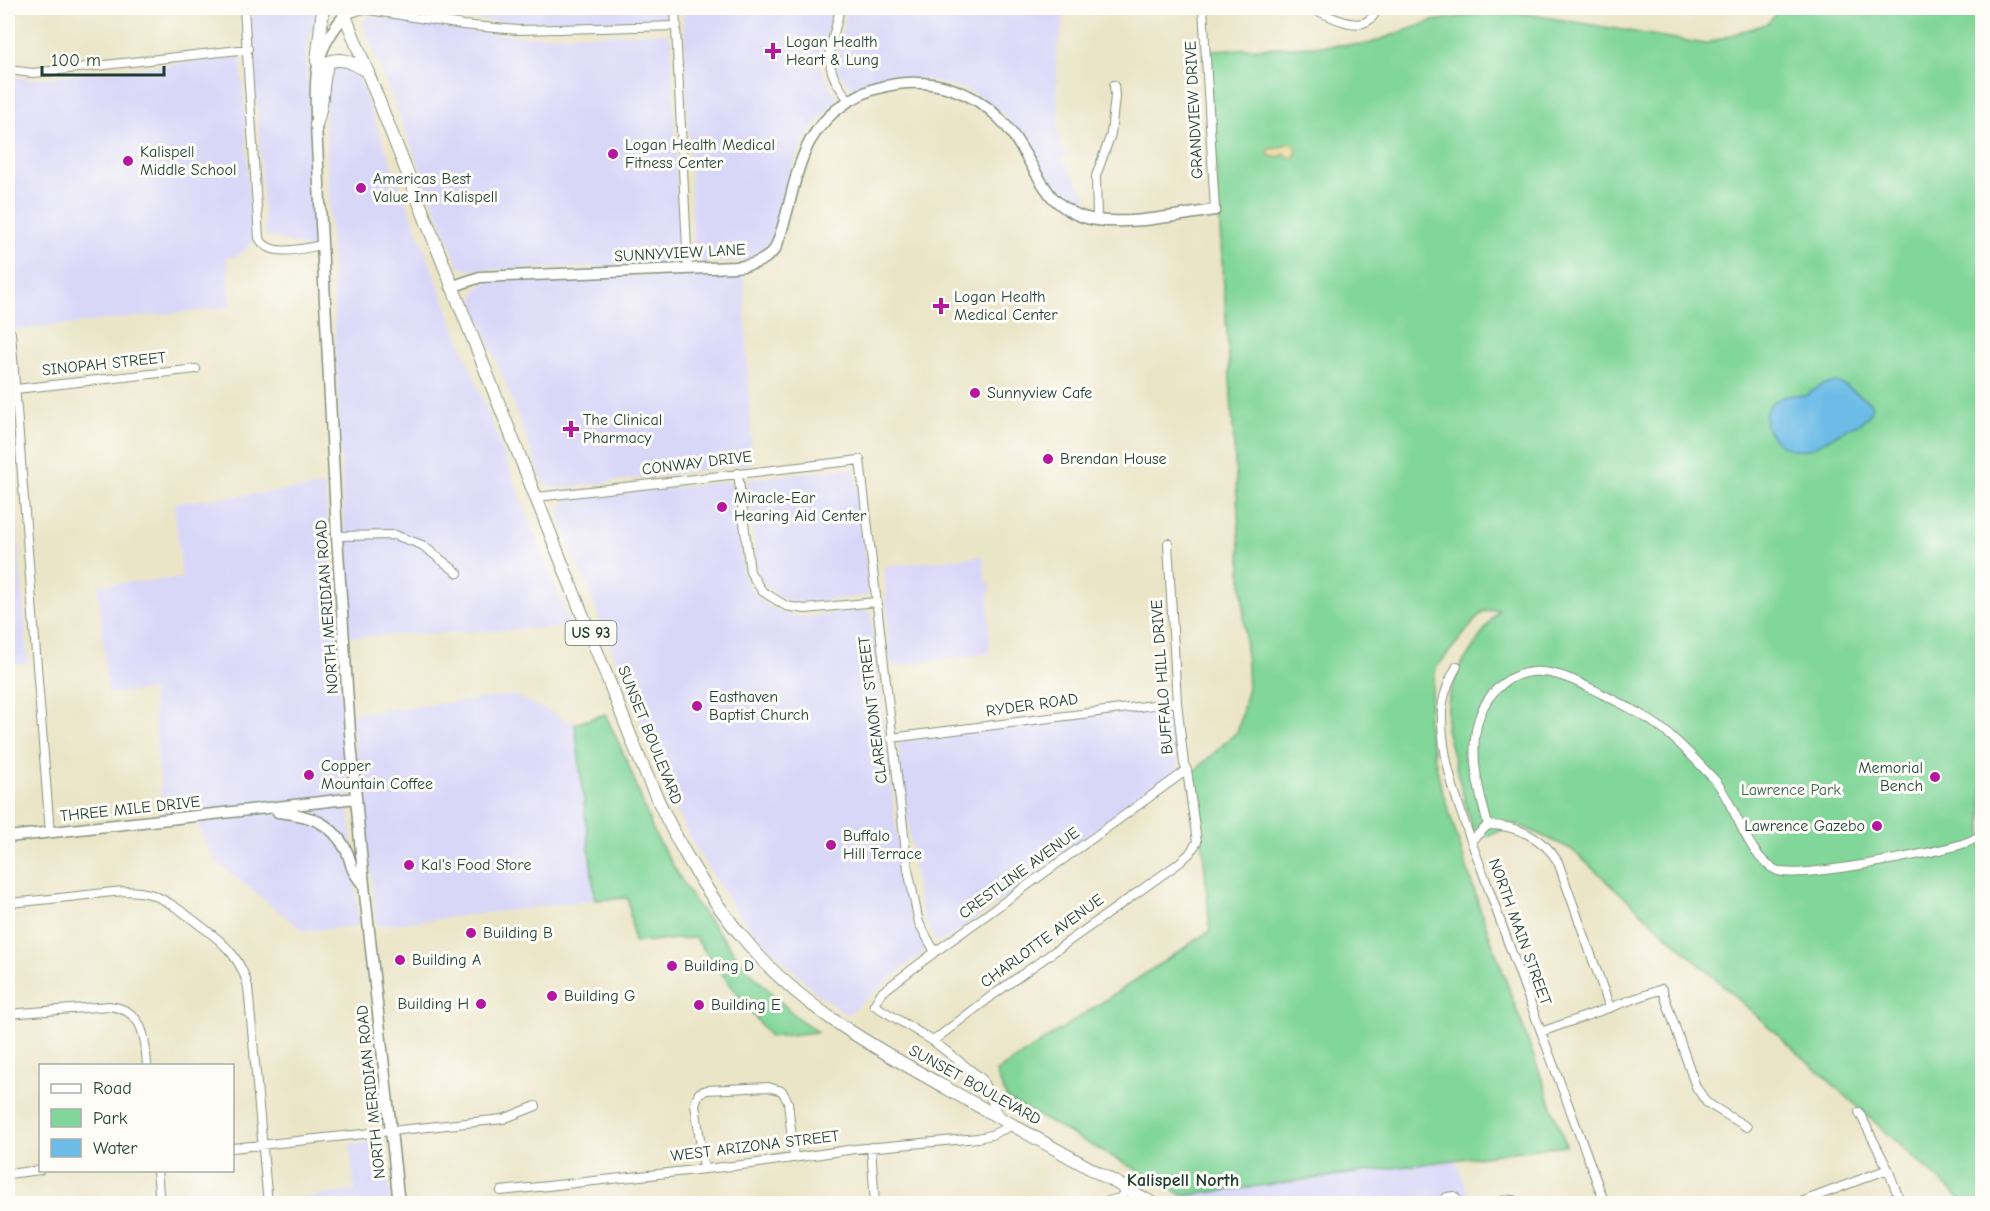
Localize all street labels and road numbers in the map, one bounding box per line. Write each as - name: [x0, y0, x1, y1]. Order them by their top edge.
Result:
- street label: GRANDVIEW DRIVE: [1181, 40, 1207, 180]
- street label: SUNNYVIEW LANE: [614, 241, 747, 265]
- street label: SINOPAH STREET: [41, 348, 168, 379]
- street label: CONWAY DRIVE: [641, 447, 754, 479]
- street label: NORTH MERIDIAN ROAD: [312, 519, 342, 695]
- street label: BUFFALO HILL DRIVE: [1148, 599, 1176, 755]
- road number: US 93: [566, 621, 616, 645]
- street label: CLAREMONT STREET: [855, 635, 891, 785]
- street label: SUNSET BOULEVARD: [614, 663, 686, 807]
- street label: RYDER ROAD: [985, 690, 1079, 720]
- street label: THREE MILE DRIVE: [59, 793, 201, 825]
- street label: CRESTLINE AVENUE: [955, 823, 1083, 923]
- street label: NORTH MAIN STREET: [1485, 856, 1555, 1008]
- street label: CHARLOTTE AVENUE: [977, 890, 1107, 992]
- street label: NORTH MERIDIAN ROAD: [353, 1004, 389, 1180]
- street label: SUNSET BOULEVARD: [906, 1041, 1044, 1129]
- street label: WEST ARIZONA STREET: [670, 1127, 841, 1165]

